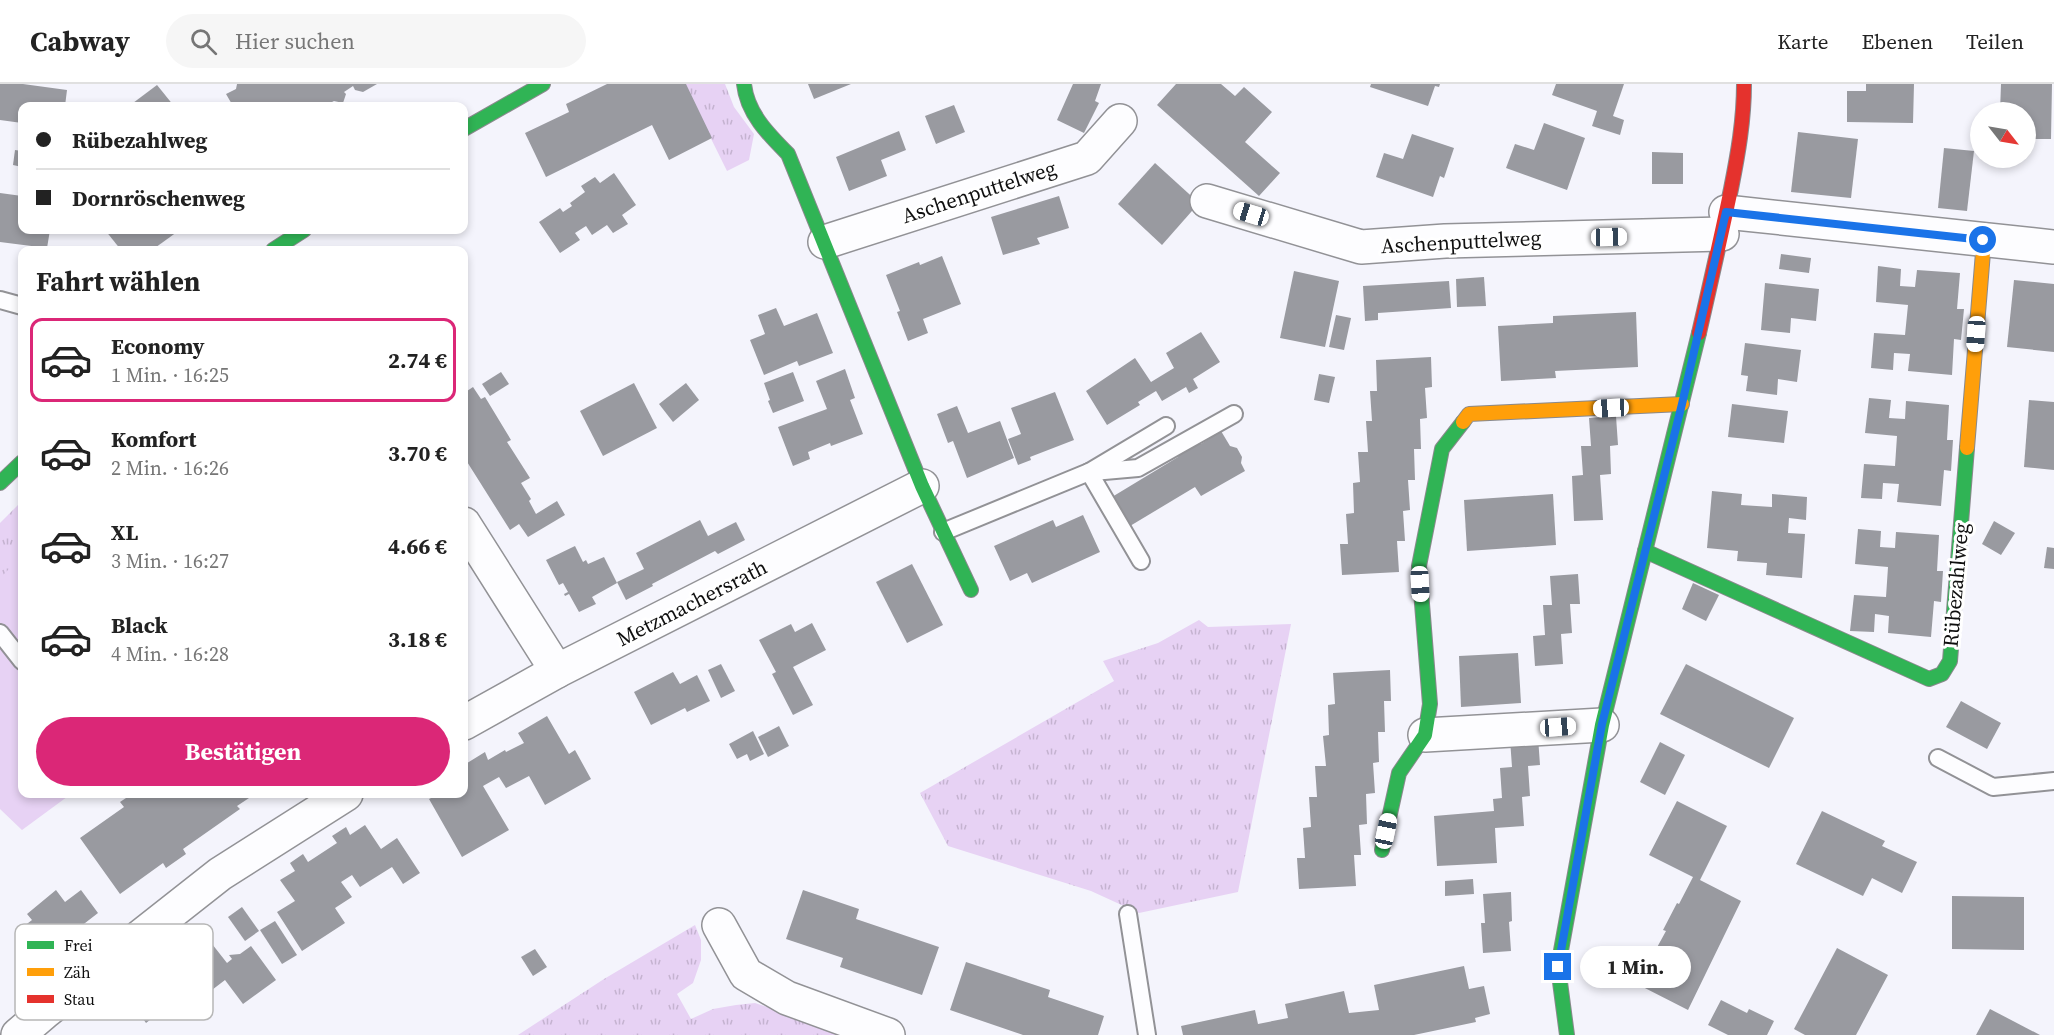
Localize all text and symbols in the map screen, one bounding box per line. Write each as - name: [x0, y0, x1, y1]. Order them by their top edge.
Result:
- search box: [166, 14, 586, 68]
- text: Cabway: [30, 22, 130, 60]
- icon: search: [187, 25, 220, 58]
- text: Hier suchen: [235, 26, 355, 56]
- text: Karte: [1777, 27, 1828, 56]
- text: Ebenen: [1861, 27, 1933, 56]
- text: Teilen: [1966, 27, 2024, 56]
- north arrow: [1970, 102, 2036, 168]
- map controls: [1970, 102, 2036, 168]
- text: Rübezahlweg: [72, 125, 207, 155]
- street label: Aschenputtelweg: [898, 153, 1060, 230]
- text: Dornröschenweg: [72, 183, 245, 213]
- car: [1231, 200, 1271, 228]
- street label: Aschenputtelweg: [1380, 223, 1542, 260]
- route start: [1969, 226, 1996, 253]
- car: [1591, 228, 1627, 246]
- text: Fahrt wählen: [36, 263, 200, 300]
- car: [1966, 315, 1986, 353]
- text: Economy: [111, 331, 205, 361]
- icon: car: [39, 333, 93, 387]
- text: 2.74 €: [388, 345, 447, 375]
- text: 1 Min. · 16:25: [111, 361, 229, 389]
- car: [1593, 398, 1629, 418]
- text: Komfort: [111, 424, 196, 454]
- icon: car: [39, 426, 93, 480]
- text: 3.70 €: [388, 438, 447, 468]
- text: 2 Min. · 16:26: [111, 454, 229, 482]
- text: XL: [111, 517, 138, 547]
- icon: car: [39, 519, 93, 573]
- street label: Rübezahlweg: [1936, 521, 1975, 648]
- text: 4.66 €: [388, 531, 447, 561]
- text: 3 Min. · 16:27: [111, 547, 229, 575]
- street label: Metzmachersrath: [612, 552, 772, 653]
- car: [1410, 566, 1430, 602]
- text: Black: [111, 610, 168, 640]
- icon: car: [39, 612, 93, 666]
- text: 3.18 €: [388, 624, 447, 654]
- text: 4 Min. · 16:28: [111, 640, 229, 668]
- button: Bestätigen: [36, 717, 450, 786]
- car: [1539, 717, 1577, 737]
- car: [1373, 812, 1399, 850]
- legend: [15, 924, 213, 1020]
- text: Frei: [64, 934, 93, 956]
- callout: 1 Min.: [1579, 946, 1690, 988]
- route end: [1544, 953, 1571, 980]
- text: 1 Min.: [1607, 953, 1664, 981]
- text: Zäh: [64, 961, 91, 983]
- text: Stau: [64, 988, 95, 1010]

